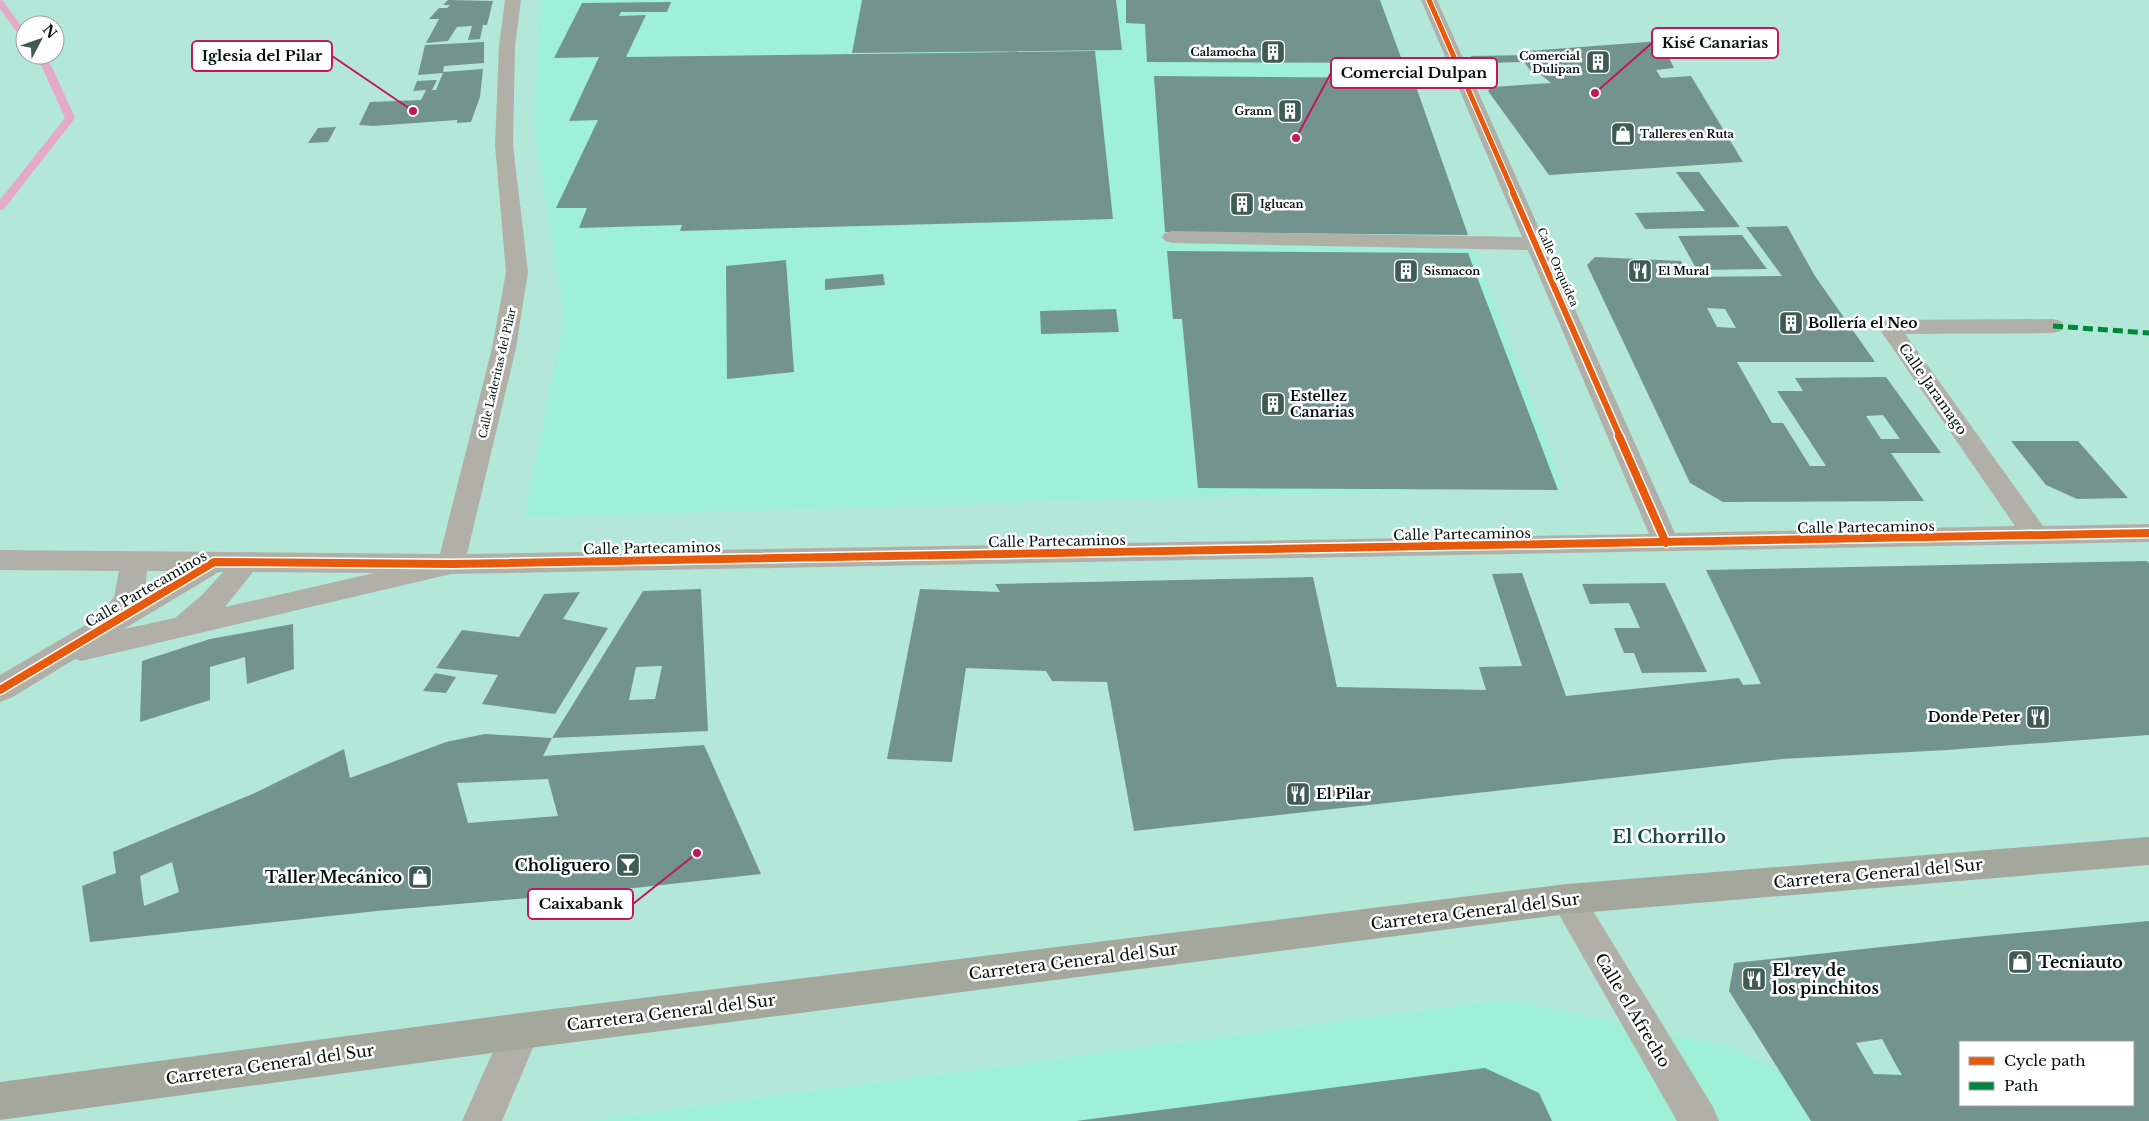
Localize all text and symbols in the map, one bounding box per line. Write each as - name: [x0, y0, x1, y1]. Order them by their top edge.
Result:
- north arrow: [15, 15, 65, 65]
- text: N: [39, 21, 61, 42]
- callout: Kisé Canarias: [1652, 28, 1778, 58]
- text: Kisé Canarias: [1662, 33, 1768, 52]
- building icon: Calamocha: [1260, 39, 1286, 65]
- callout: Iglesia del Pilar: [192, 41, 332, 71]
- place label: Calamocha: [1191, 45, 1257, 59]
- text: Iglesia del Pilar: [202, 46, 323, 65]
- place label: Comercial Dulipan: [1519, 49, 1580, 76]
- building icon: Comercial Dulipan: [1585, 49, 1611, 75]
- callout: Comercial Dulpan: [1331, 58, 1497, 88]
- text: Comercial Dulpan: [1341, 63, 1487, 82]
- building icon: Grann: [1277, 98, 1303, 124]
- place label: Grann: [1235, 104, 1272, 118]
- shop icon: Talleres en Ruta: [1610, 121, 1636, 147]
- place label: Talleres en Ruta: [1640, 127, 1734, 141]
- building icon: Iglucan: [1229, 191, 1255, 217]
- place label: Iglucan: [1260, 197, 1303, 211]
- street label: Calle Orquídea: [1534, 225, 1582, 310]
- building icon: Sismacon: [1393, 258, 1419, 284]
- restaurant icon: El Mural: [1627, 258, 1653, 284]
- place label: Sismacon: [1424, 264, 1480, 278]
- place label: El Mural: [1658, 264, 1709, 278]
- street label: Calle Laderitas del Pilar: [475, 306, 519, 440]
- building icon: Bollería el Neo: [1778, 310, 1804, 336]
- place label: Bollería el Neo: [1808, 314, 1917, 332]
- street label: Calle Jaramago: [1895, 340, 1971, 438]
- place label: Estellez Canarias: [1290, 387, 1355, 421]
- building icon: Estellez Canarias: [1260, 391, 1286, 417]
- street label: Calle Partecaminos: [1797, 517, 1935, 537]
- street label: Calle Partecaminos: [1393, 524, 1531, 544]
- street label: Calle Partecaminos: [988, 531, 1126, 551]
- street label: Calle Partecaminos: [583, 538, 721, 558]
- street label: Calle Partecaminos: [82, 547, 210, 631]
- restaurant icon: Donde Peter: [2025, 704, 2051, 730]
- place label: Donde Peter: [1928, 708, 2020, 726]
- restaurant icon: El Pilar: [1285, 781, 1311, 807]
- place label: El Pilar: [1316, 785, 1370, 803]
- district label: El Chorrillo: [1612, 826, 1726, 848]
- bar icon: Choliguero: [615, 852, 641, 878]
- street label: Carretera General del Sur: [1772, 854, 1984, 892]
- place label: Choliguero: [514, 855, 610, 875]
- shop icon: Taller Mecánico: [407, 864, 433, 890]
- place label: Taller Mecánico: [265, 867, 402, 887]
- street label: Carretera General del Sur: [1370, 888, 1581, 934]
- callout: Caixabank: [528, 889, 633, 919]
- text: Caixabank: [539, 894, 624, 913]
- street label: Carretera General del Sur: [968, 938, 1179, 984]
- street label: Calle el Afrecho: [1591, 949, 1675, 1071]
- shop icon: Tecniauto: [2007, 949, 2033, 975]
- place label: Tecniauto: [2038, 952, 2123, 972]
- place label: El rey de los pinchitos: [1772, 960, 1879, 998]
- restaurant icon: El rey de los pinchitos: [1741, 966, 1767, 992]
- street label: Carretera General del Sur: [566, 989, 777, 1035]
- street label: Carretera General del Sur: [165, 1039, 376, 1089]
- legend: [1959, 1041, 2134, 1106]
- text: Cycle path: [2004, 1051, 2086, 1070]
- text: Path: [2004, 1076, 2038, 1095]

